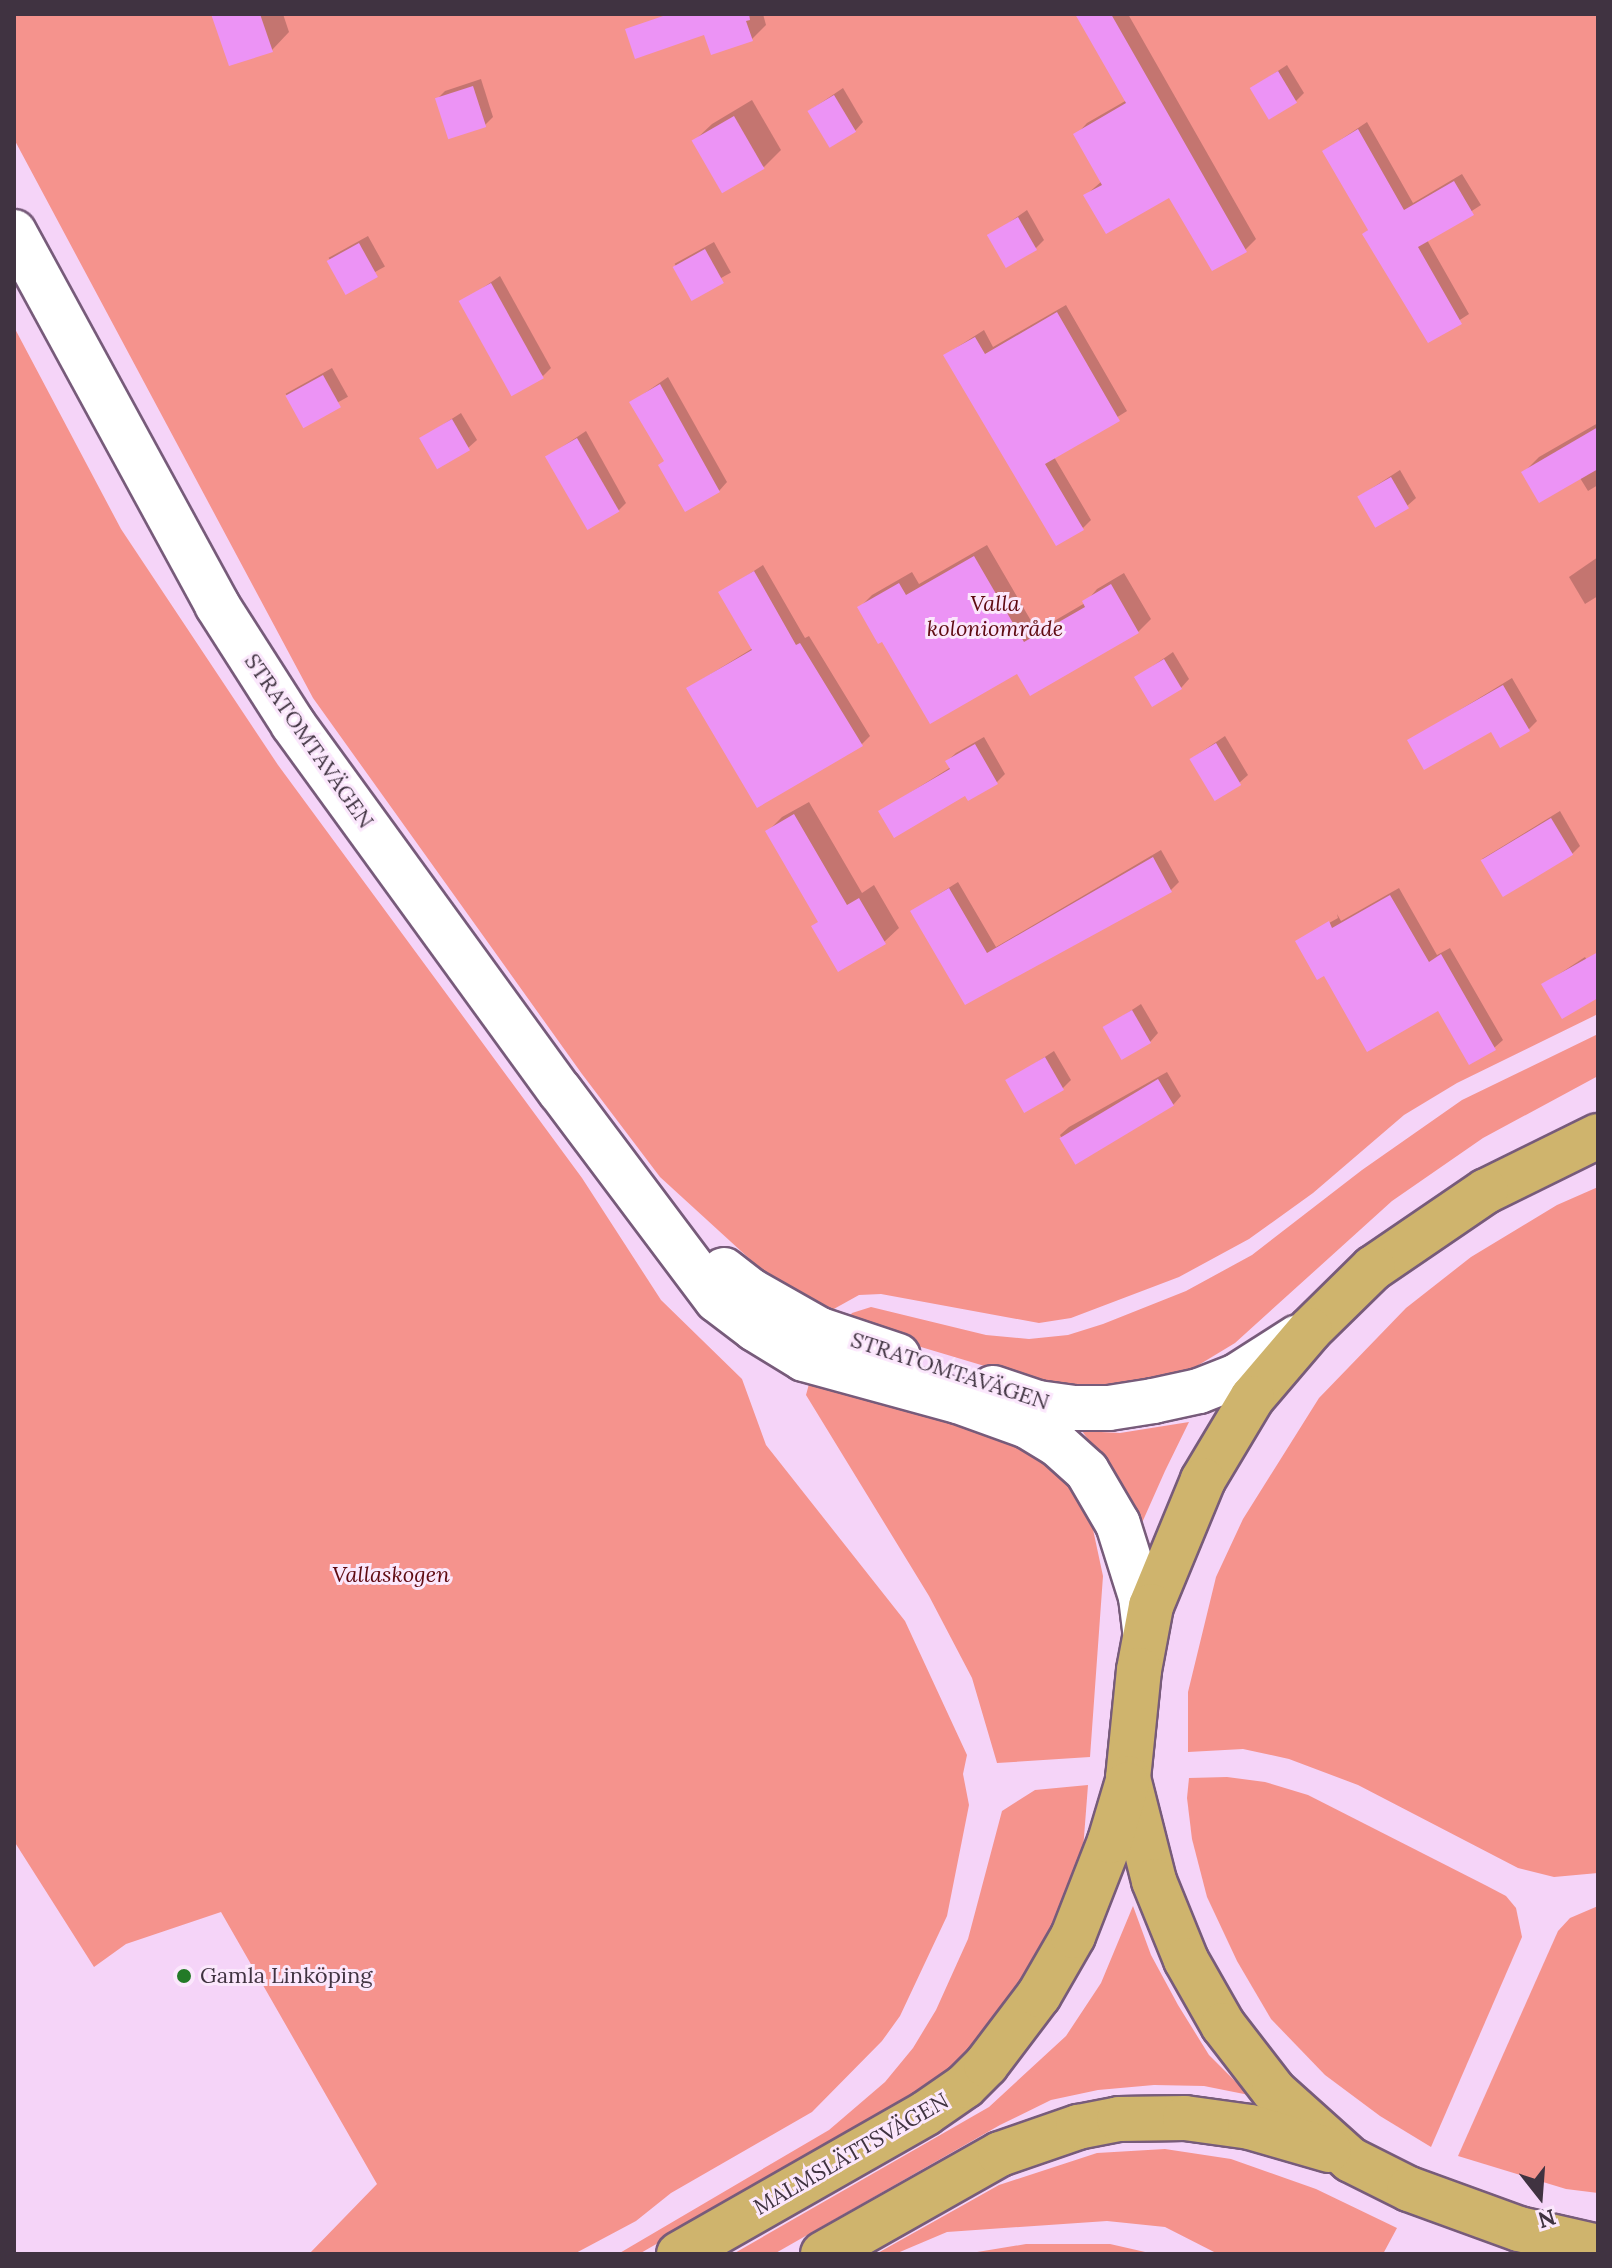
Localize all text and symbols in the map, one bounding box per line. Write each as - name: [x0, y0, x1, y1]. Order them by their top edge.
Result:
- park label: Valla koloniområde: [927, 590, 1063, 642]
- street label: STRATOMTAVÄGEN: [239, 649, 379, 833]
- street label: STRATOMTAVÄGEN: [847, 1326, 1053, 1416]
- park label: Vallaskogen: [332, 1562, 450, 1588]
- place label: Gamla Linköping: [200, 1963, 373, 1989]
- marker: Gamla Linköping: [175, 1967, 193, 1985]
- street label: MALMSLÄTTSVÄGEN: [749, 2087, 953, 2221]
- north arrow: [1500, 2156, 1580, 2236]
- text: N: [1535, 2203, 1559, 2235]

